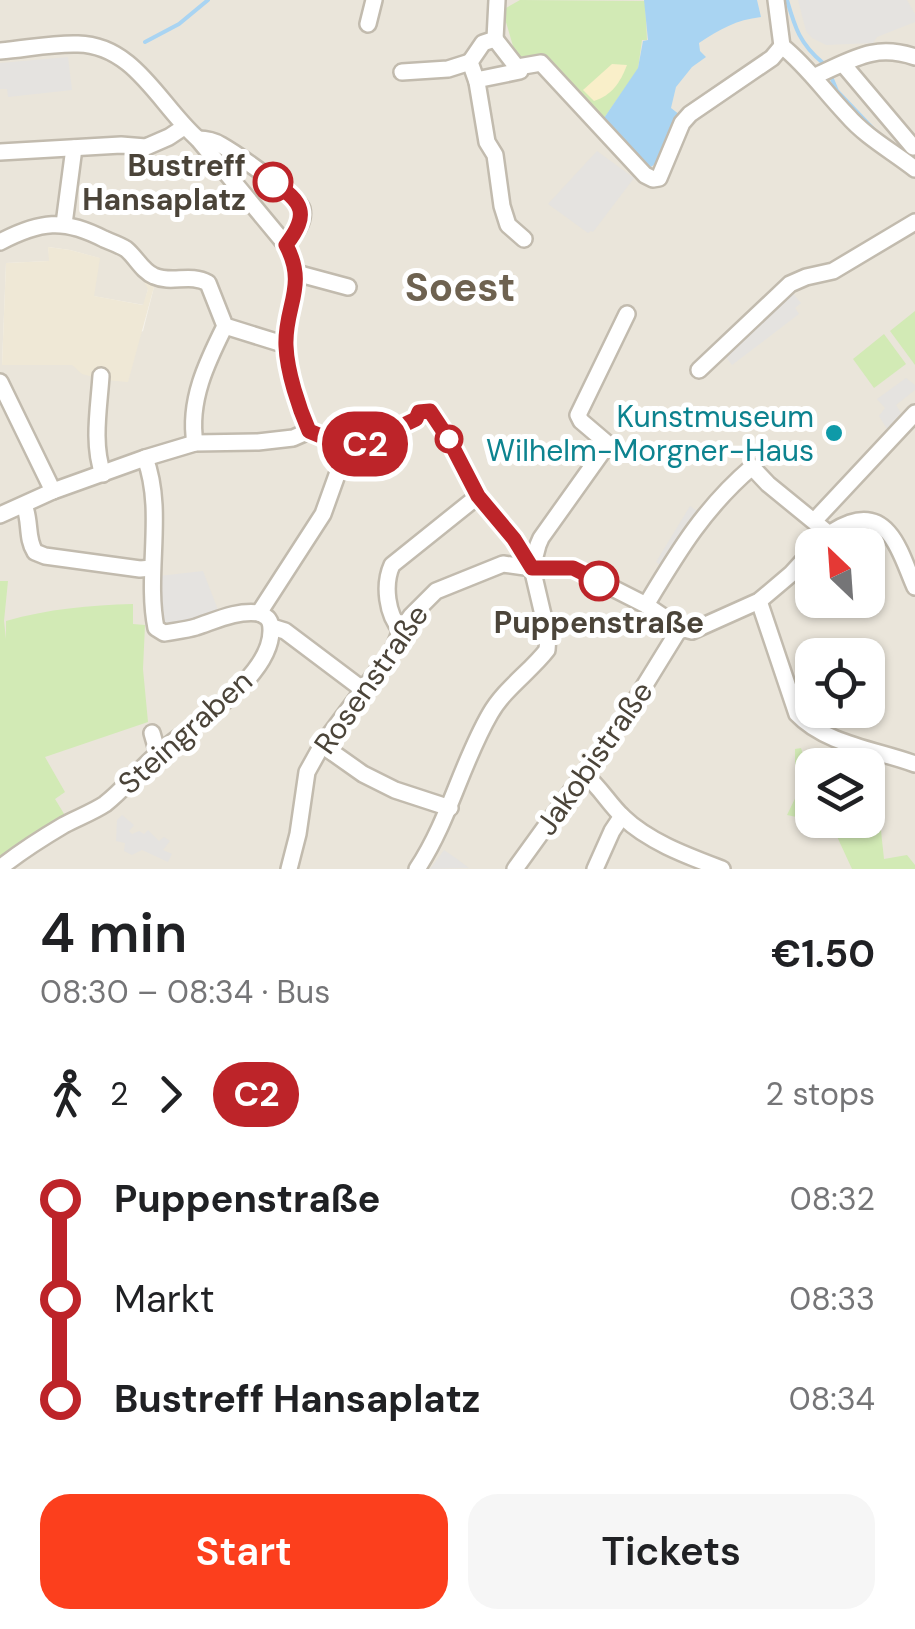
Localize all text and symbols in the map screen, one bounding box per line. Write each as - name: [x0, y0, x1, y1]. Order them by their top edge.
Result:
- place label: Bustreff Hansaplatz: [82, 146, 246, 219]
- marker: Bustreff Hansaplatz: [254, 163, 292, 201]
- district label: Soest: [405, 261, 515, 313]
- place label: Kunstmuseum Wilhelm-Morgner-Haus: [486, 397, 814, 470]
- line badge: C2: [320, 412, 410, 476]
- text: C2: [342, 421, 388, 467]
- marker: Kunstmuseum Wilhelm-Morgner-Haus: [823, 422, 845, 444]
- unlabelled marker: [436, 426, 462, 452]
- north arrow: [795, 528, 885, 618]
- map controls: [795, 528, 885, 838]
- marker: Puppenstraße: [580, 562, 618, 600]
- street label: Rosenstraße: [305, 597, 437, 761]
- place label: Puppenstraße: [494, 603, 704, 642]
- button: locate: [795, 638, 885, 728]
- street label: Steingraben: [110, 662, 260, 802]
- street label: Jakobistraße: [527, 673, 661, 843]
- button: layers: [795, 748, 885, 838]
- text: 4 min: [40, 897, 187, 969]
- text: €1.50: [771, 929, 875, 979]
- text: 08:30 – 08:34 · Bus: [40, 971, 330, 1013]
- icon: walk: [40, 1067, 95, 1122]
- icon: forward: [143, 1067, 198, 1122]
- text: C2: [233, 1071, 279, 1117]
- text: 2: [110, 1073, 128, 1115]
- text: 2 stops: [766, 1073, 875, 1115]
- text: Puppenstraße: [114, 1174, 380, 1224]
- text: 08:32: [790, 1178, 875, 1220]
- text: Markt: [114, 1274, 215, 1324]
- text: 08:33: [789, 1278, 875, 1320]
- text: Bustreff Hansaplatz: [114, 1374, 481, 1424]
- text: 08:34: [789, 1378, 875, 1420]
- button: Start: [40, 1494, 448, 1609]
- button: Tickets: [468, 1494, 875, 1609]

